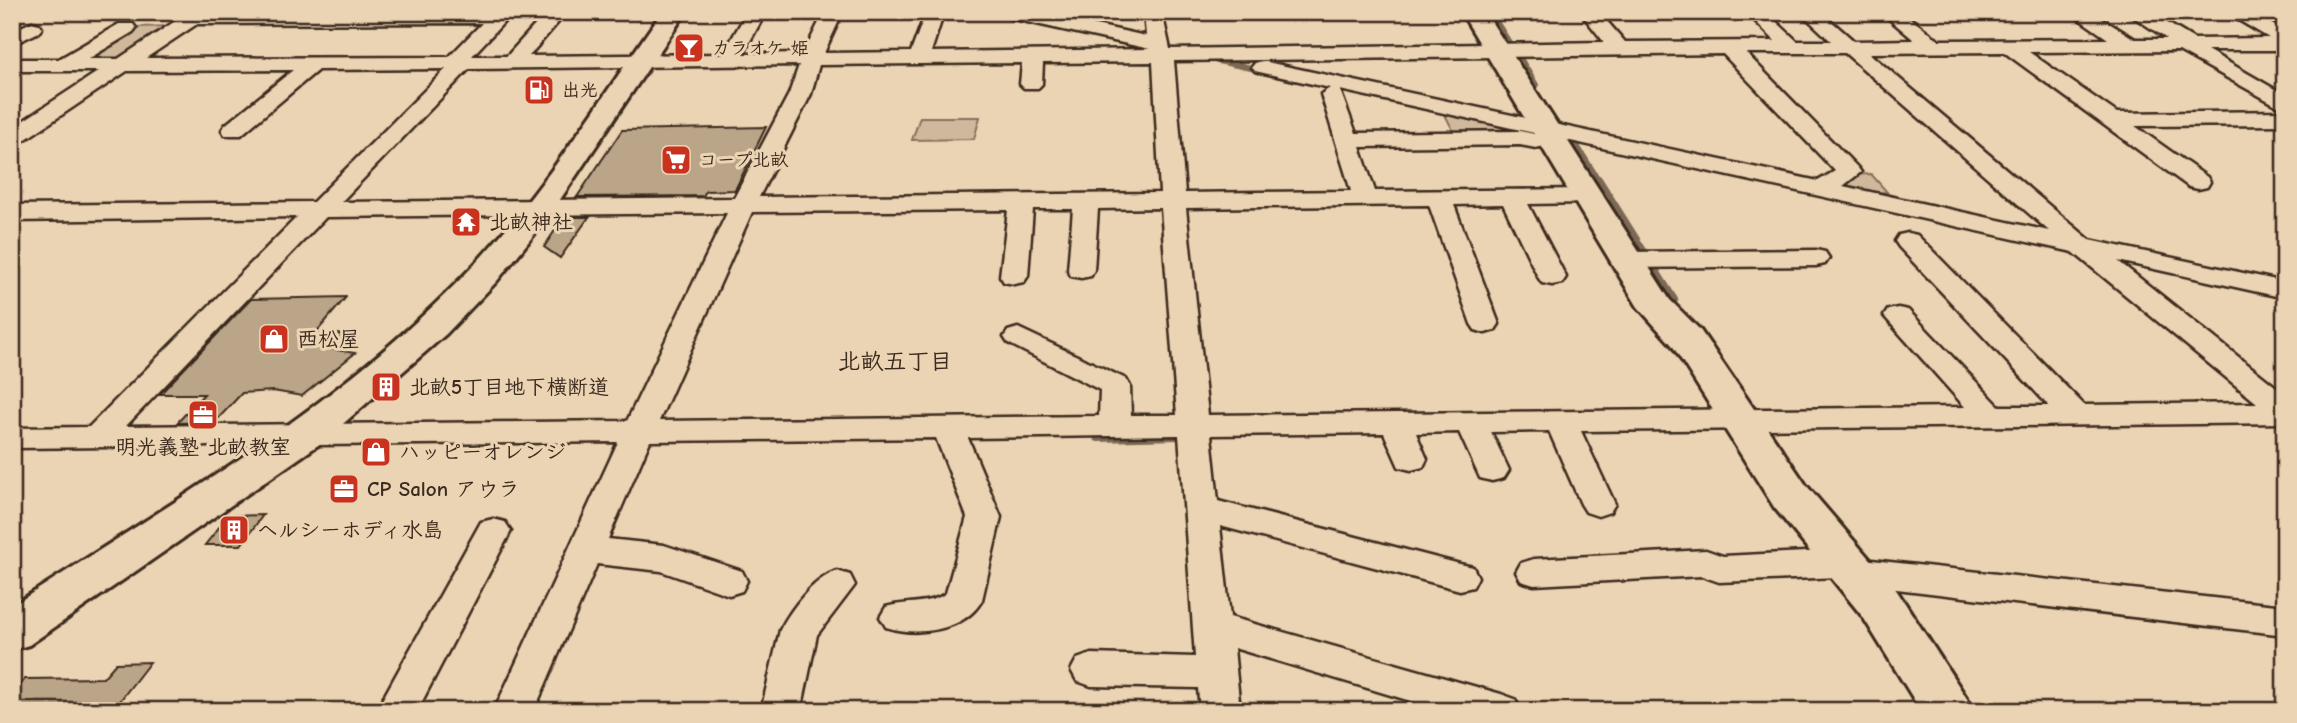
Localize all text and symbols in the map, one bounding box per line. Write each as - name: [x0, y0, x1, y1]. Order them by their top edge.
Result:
- bar icon: カラオケ 姫: [672, 31, 706, 65]
- place label: カラオケ 姫: [712, 38, 808, 59]
- fuel station icon: 出光: [522, 73, 556, 107]
- place label: 出光: [562, 80, 598, 101]
- supermarket icon: コープ北畝: [659, 143, 693, 177]
- place label: コープ北畝: [699, 150, 789, 171]
- temple icon: 北畝神社: [449, 205, 483, 239]
- place label: 北畝神社: [489, 210, 573, 234]
- shop icon: 西松屋: [257, 322, 291, 356]
- place label: 西松屋: [297, 327, 360, 351]
- district label: 北畝五丁目: [838, 348, 953, 375]
- building icon: 北畝5丁目地下横断道: [369, 370, 403, 404]
- place label: 北畝5丁目地下横断道: [409, 375, 609, 399]
- office icon: 明光義塾 北畝教室: [186, 398, 220, 432]
- place label: 明光義塾 北畝教室: [115, 435, 291, 459]
- shop icon: ハッピーオレンジ: [359, 435, 393, 469]
- place label: ハッピーオレンジ: [399, 440, 566, 464]
- office icon: CP Salon アウラ: [327, 472, 361, 506]
- place label: CP Salon アウラ: [367, 477, 519, 501]
- building icon: ヘルシーホディ水島: [217, 513, 251, 547]
- place label: ヘルシーホディ水島: [257, 518, 443, 542]

